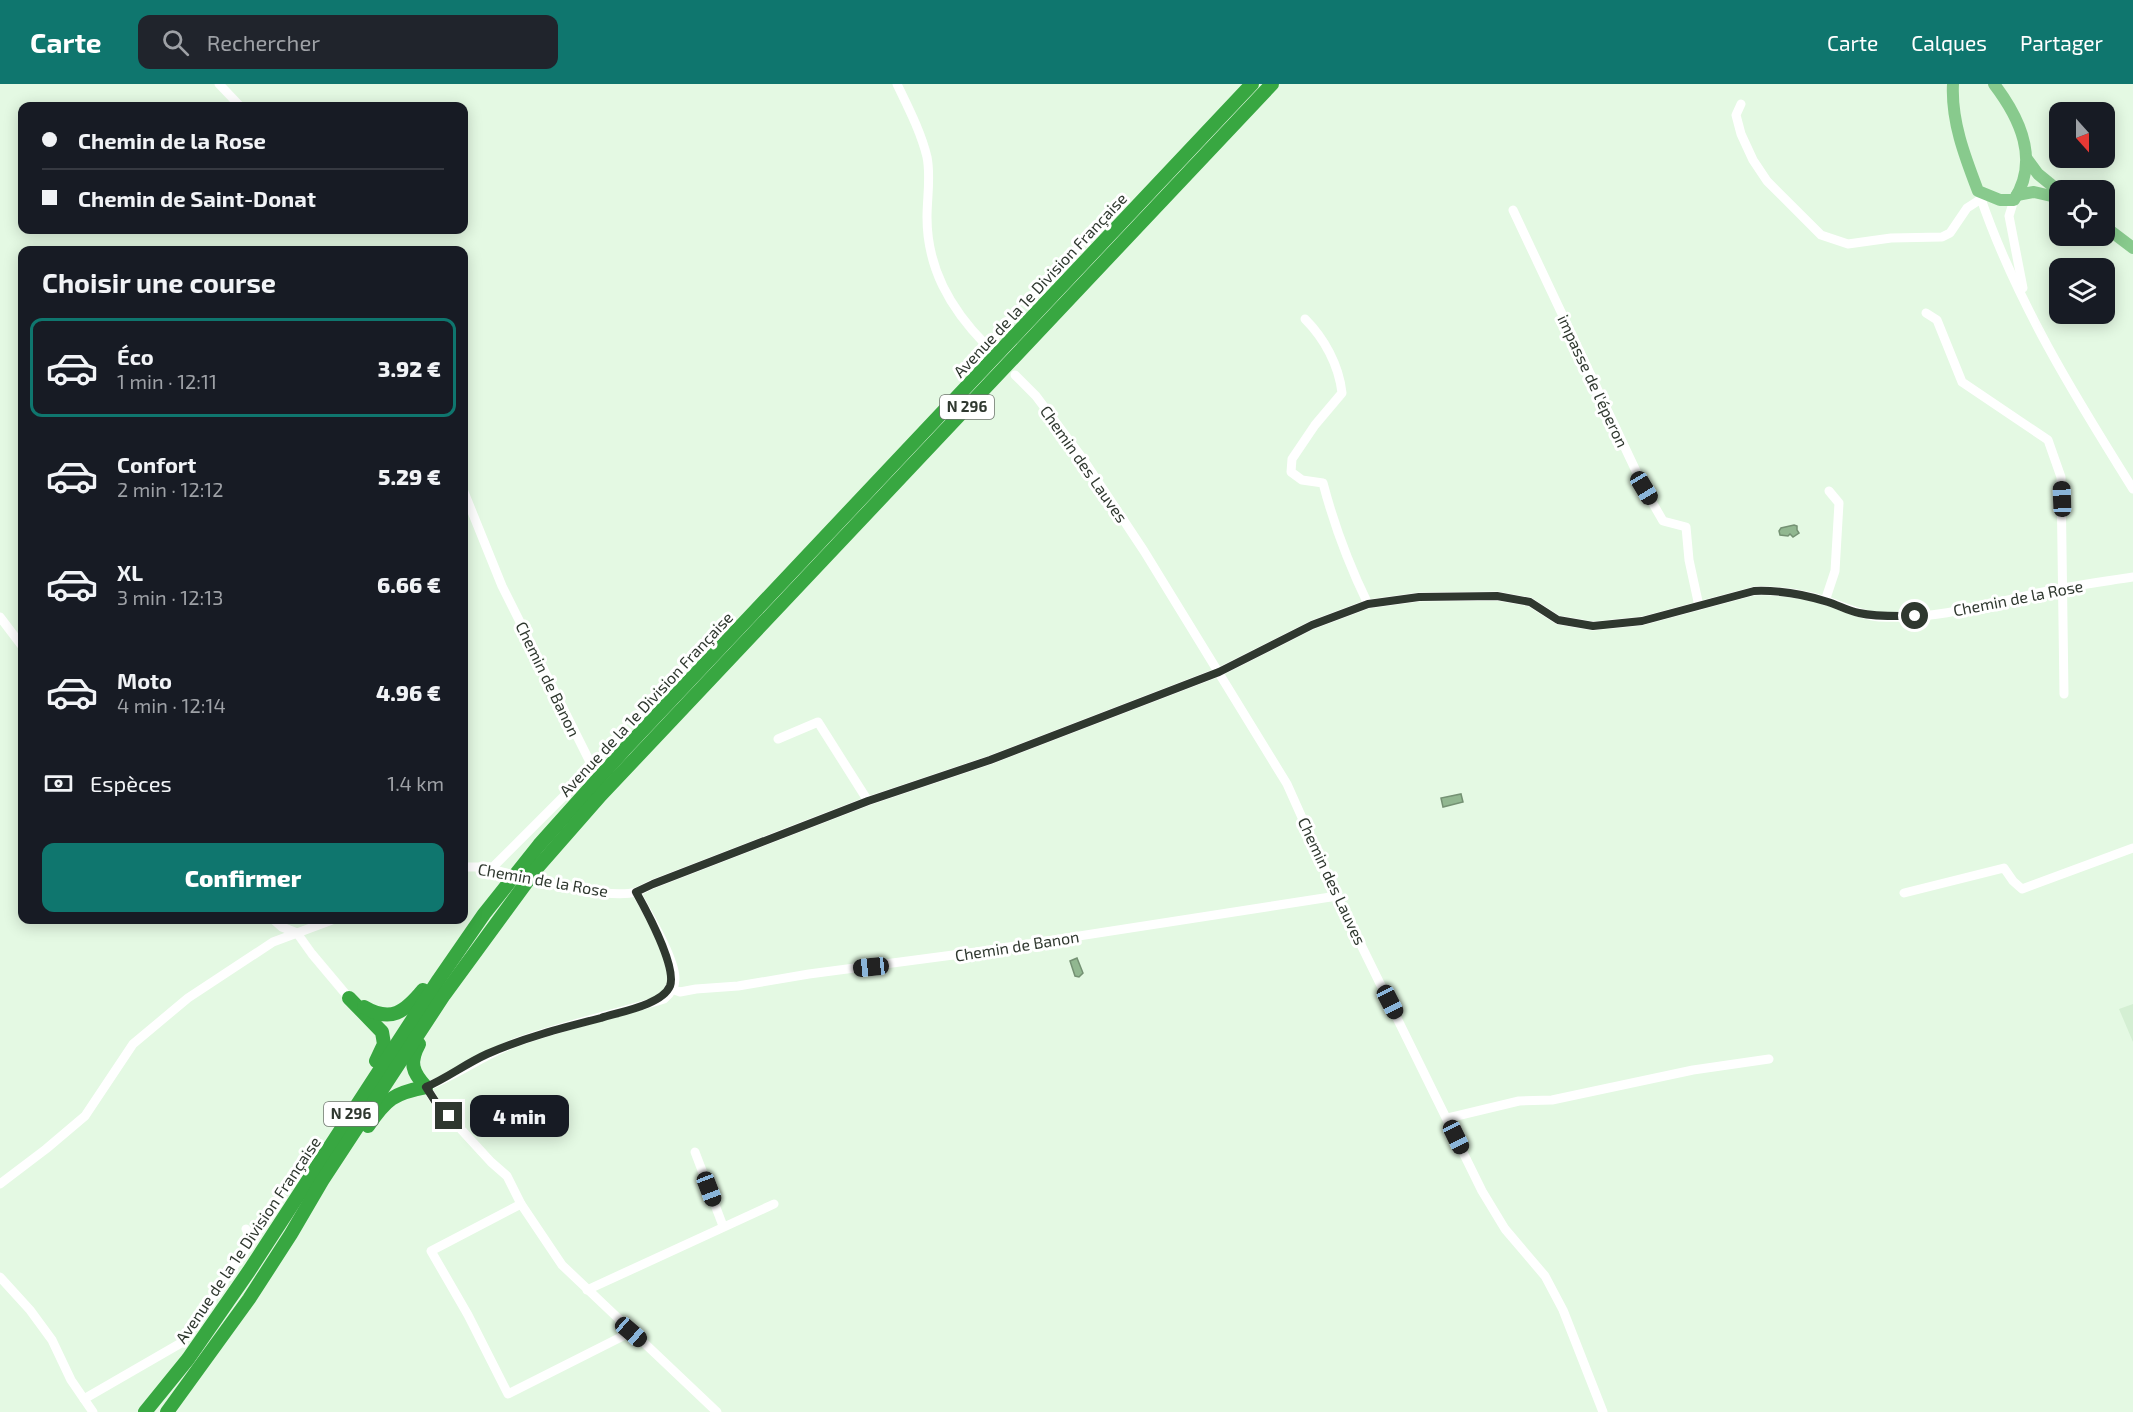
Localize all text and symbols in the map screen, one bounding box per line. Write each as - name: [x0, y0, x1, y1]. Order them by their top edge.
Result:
- search box: [138, 15, 558, 69]
- text: Carte: [30, 25, 102, 59]
- icon: search: [159, 26, 192, 59]
- text: Rechercher: [207, 29, 320, 55]
- text: Carte: [1827, 30, 1878, 55]
- text: Calques: [1911, 30, 1987, 55]
- text: Partager: [2020, 30, 2103, 55]
- north arrow: [2049, 102, 2115, 168]
- map controls: [2049, 102, 2115, 324]
- text: Chemin de la Rose: [78, 127, 266, 153]
- button: locate: [2049, 180, 2115, 246]
- text: Chemin de Saint-Donat: [78, 185, 316, 211]
- street label: Avenue de la 1e Division Française: [949, 188, 1131, 382]
- button: layers: [2049, 258, 2115, 324]
- text: Choisir une course: [42, 266, 276, 298]
- street label: impasse de l'éperon: [1554, 311, 1633, 450]
- icon: car: [45, 341, 99, 395]
- text: Éco: [117, 343, 154, 369]
- text: 3.92 €: [378, 355, 441, 381]
- text: 1 min · 12:11: [117, 369, 217, 393]
- road number: N 296: [940, 395, 994, 419]
- street label: Chemin des Lauves: [1037, 402, 1132, 526]
- icon: car: [45, 449, 99, 503]
- text: Confort: [117, 451, 196, 477]
- text: 5.29 €: [378, 463, 441, 489]
- car: [1627, 468, 1661, 508]
- text: 2 min · 12:12: [117, 477, 224, 501]
- car: [2052, 481, 2072, 517]
- icon: car: [45, 557, 99, 611]
- text: XL: [117, 559, 143, 585]
- text: 6.66 €: [377, 571, 441, 597]
- street label: Chemin de la Rose: [1951, 576, 2084, 619]
- text: 3 min · 12:13: [117, 585, 223, 609]
- route start: [1901, 602, 1928, 629]
- street label: Avenue de la 1e Division Française: [555, 607, 737, 801]
- street label: Chemin de Banon: [512, 618, 585, 739]
- icon: car: [45, 665, 99, 719]
- text: Moto: [117, 667, 172, 693]
- text: 4.96 €: [376, 679, 441, 705]
- text: 4 min · 12:14: [117, 693, 226, 717]
- icon: cash: [42, 767, 75, 800]
- text: Espèces: [90, 770, 172, 796]
- text: 1.4 km: [387, 771, 444, 795]
- street label: Chemin des Lauves: [1295, 814, 1370, 948]
- button: Confirmer: [42, 843, 444, 912]
- street label: Chemin de la Rose: [476, 859, 610, 900]
- street label: Chemin de Banon: [953, 926, 1080, 965]
- car: [852, 956, 890, 978]
- car: [1374, 982, 1406, 1022]
- callout: 4 min: [470, 1095, 569, 1137]
- road number: N 296: [324, 1102, 378, 1126]
- route end: [435, 1102, 462, 1129]
- text: 4 min: [493, 1104, 546, 1128]
- car: [1440, 1117, 1472, 1157]
- street label: Avenue de la 1e Division Française: [171, 1133, 325, 1347]
- car: [694, 1169, 724, 1209]
- car: [612, 1313, 650, 1351]

